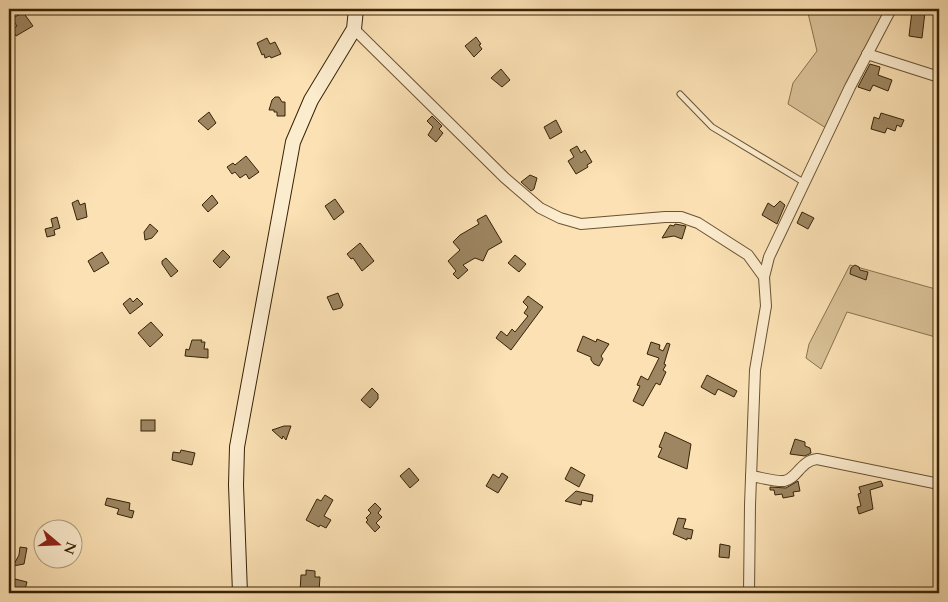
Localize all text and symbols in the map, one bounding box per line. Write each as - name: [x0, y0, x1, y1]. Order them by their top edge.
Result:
- north arrow: [32, 520, 82, 570]
- text: N: [59, 539, 81, 557]

